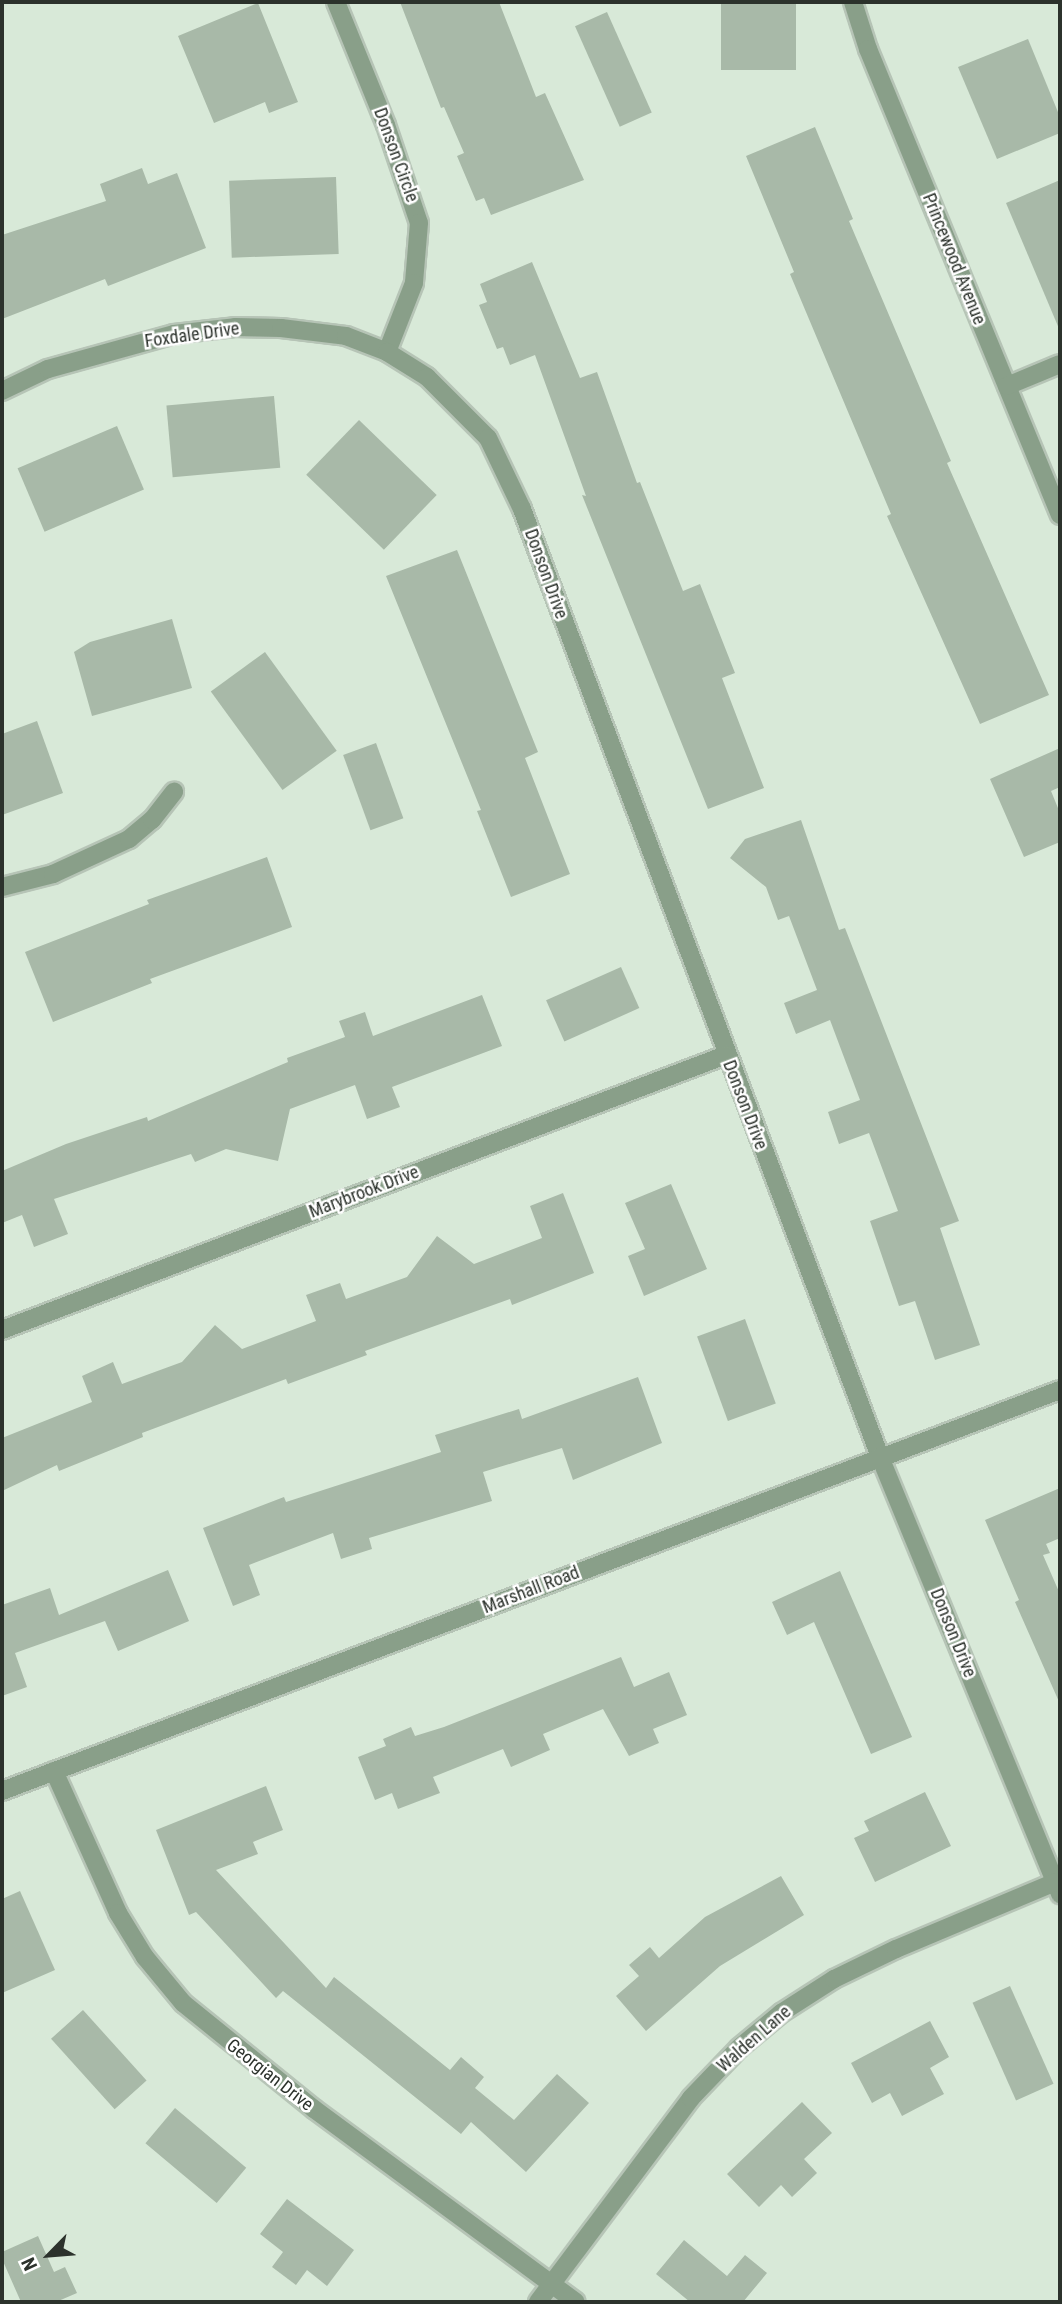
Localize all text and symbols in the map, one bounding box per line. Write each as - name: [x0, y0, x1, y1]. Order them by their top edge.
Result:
- street label: Donson Circle: [369, 105, 423, 205]
- street label: Princewood Avenue: [918, 190, 990, 328]
- street label: Foxdale Drive: [143, 318, 241, 352]
- street label: Donson Drive: [520, 526, 572, 622]
- street label: Donson Drive: [718, 1057, 772, 1153]
- street label: Marybrook Drive: [306, 1161, 422, 1223]
- street label: Marshall Road: [480, 1562, 582, 1618]
- street label: Donson Drive: [925, 1585, 981, 1681]
- street label: Walden Lane: [713, 2001, 795, 2077]
- street label: Georgian Drive: [222, 2035, 318, 2115]
- north arrow: [14, 2220, 84, 2290]
- text: N: [17, 2254, 42, 2274]

